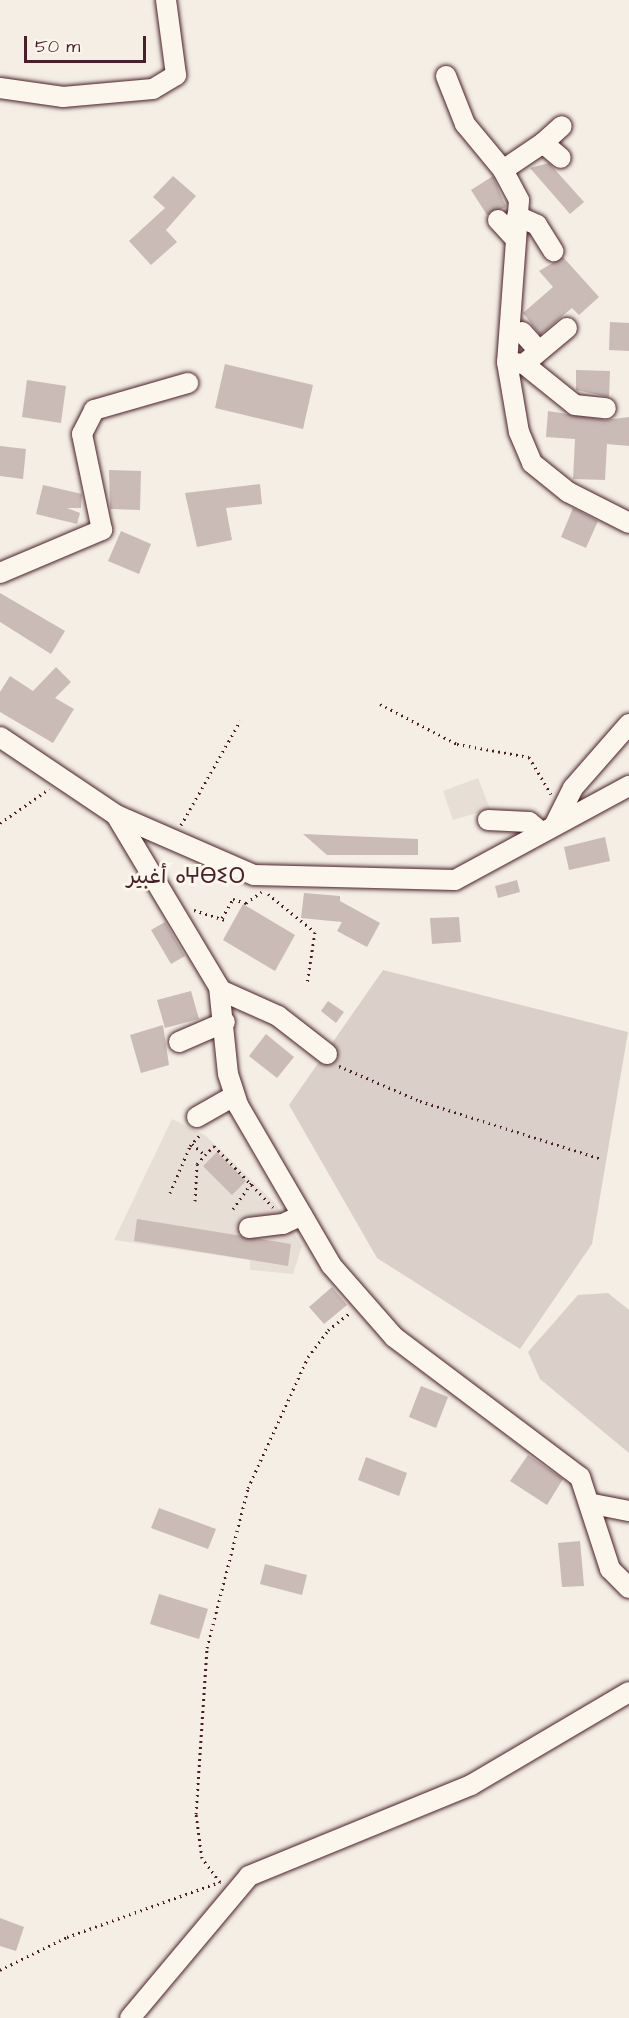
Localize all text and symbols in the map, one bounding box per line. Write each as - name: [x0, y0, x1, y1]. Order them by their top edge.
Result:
- scale bar: [27, 24, 148, 62]
- text: 50 m: [35, 34, 80, 59]
- district label: أغبير ⴰⵖⴱⵉⵔ: [127, 864, 245, 890]

